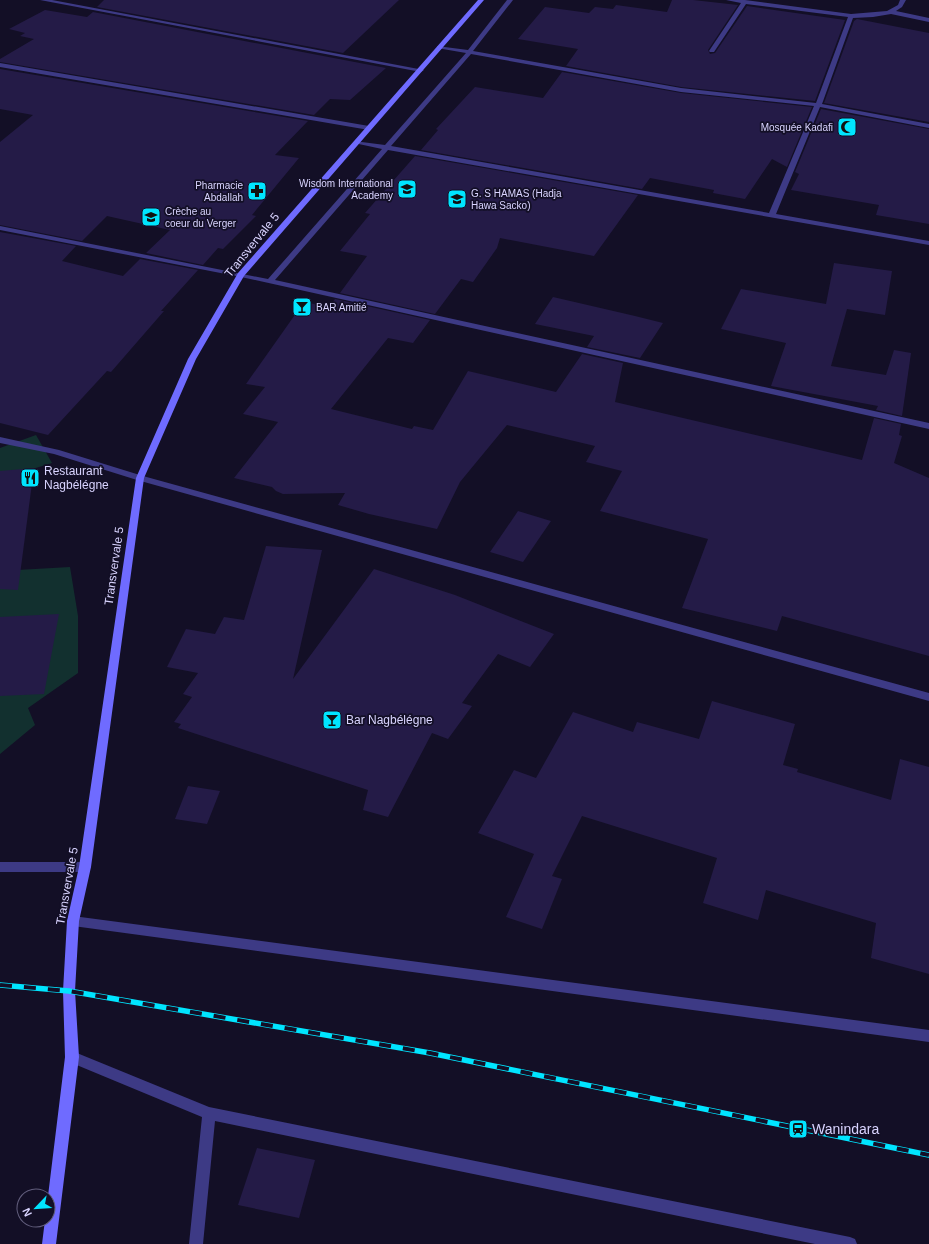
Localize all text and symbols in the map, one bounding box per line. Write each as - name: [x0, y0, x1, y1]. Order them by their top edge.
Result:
- mosque icon: Mosquée Kadafi: [836, 116, 858, 138]
- place label: Mosquée Kadafi: [761, 122, 833, 133]
- place label: Wisdom International Academy: [299, 178, 393, 201]
- school or university icon: Wisdom International Academy: [396, 178, 418, 200]
- place label: Pharmacie Abdallah: [195, 180, 243, 203]
- pharmacy icon: Pharmacie Abdallah: [246, 180, 268, 202]
- school or university icon: G. S HAMAS (Hadja Hawa Sacko): [446, 188, 468, 210]
- place label: G. S HAMAS (Hadja Hawa Sacko): [471, 188, 562, 211]
- school or university icon: Crèche au coeur du Verger: [140, 206, 162, 228]
- place label: Crèche au coeur du Verger: [165, 206, 237, 229]
- street label: Transvervale 5: [222, 210, 282, 280]
- bar icon: BAR Amitié: [291, 296, 313, 318]
- place label: BAR Amitié: [316, 302, 367, 313]
- place label: Restaurant Nagbélégne: [44, 464, 109, 492]
- restaurant icon: Restaurant Nagbélégne: [19, 467, 41, 489]
- street label: Transvervale 5: [102, 526, 126, 606]
- bar icon: Bar Nagbélégne: [321, 709, 343, 731]
- place label: Bar Nagbélégne: [346, 713, 433, 727]
- street label: Transvervale 5: [53, 846, 81, 926]
- station icon: Wanindara: [787, 1118, 809, 1140]
- place label: Wanindara: [812, 1121, 879, 1137]
- north arrow: [16, 1188, 56, 1228]
- text: N: [20, 1206, 34, 1218]

